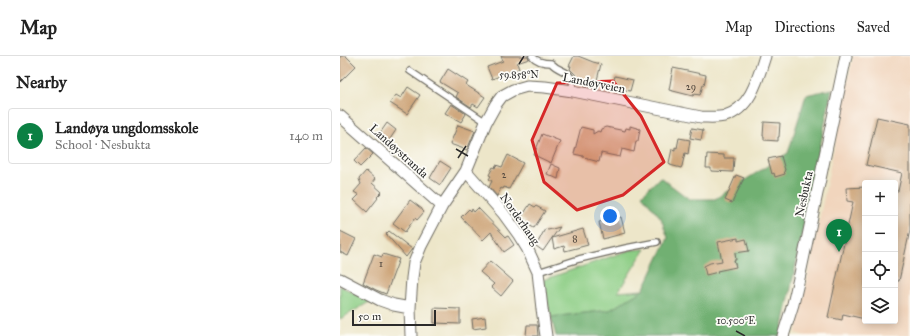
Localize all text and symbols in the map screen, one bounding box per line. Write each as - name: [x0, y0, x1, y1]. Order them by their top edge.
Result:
- text: Map: [20, 16, 57, 39]
- text: Map: [725, 19, 752, 36]
- text: Directions: [774, 19, 835, 36]
- text: Saved: [857, 19, 890, 36]
- text: 59.858°N: [499, 69, 539, 81]
- street label: Landøyveien: [562, 70, 627, 96]
- text: Nearby: [16, 72, 67, 93]
- house number: 29: [686, 81, 696, 93]
- text: Landøya ungdomsskole: [55, 119, 199, 137]
- street label: Landøystranda: [367, 121, 432, 182]
- text: 1: [27, 128, 33, 144]
- text: 140 m: [289, 128, 323, 144]
- text: School · Nesbukta: [55, 137, 151, 153]
- house number: 2: [502, 169, 507, 181]
- street label: Nesbukta: [792, 169, 816, 218]
- map controls: [862, 180, 898, 324]
- button: +: [862, 180, 898, 216]
- street label: Norderhaug: [496, 191, 543, 248]
- your location: [600, 206, 620, 226]
- button: −: [862, 216, 898, 252]
- pin: 1: [826, 219, 852, 252]
- house number: 8: [572, 233, 578, 245]
- button: locate: [862, 252, 898, 288]
- house number: 1: [379, 258, 383, 270]
- button: layers: [862, 288, 898, 324]
- scale bar: [352, 308, 436, 327]
- text: 50 m: [358, 310, 381, 323]
- text: 10.500°E: [717, 315, 755, 327]

